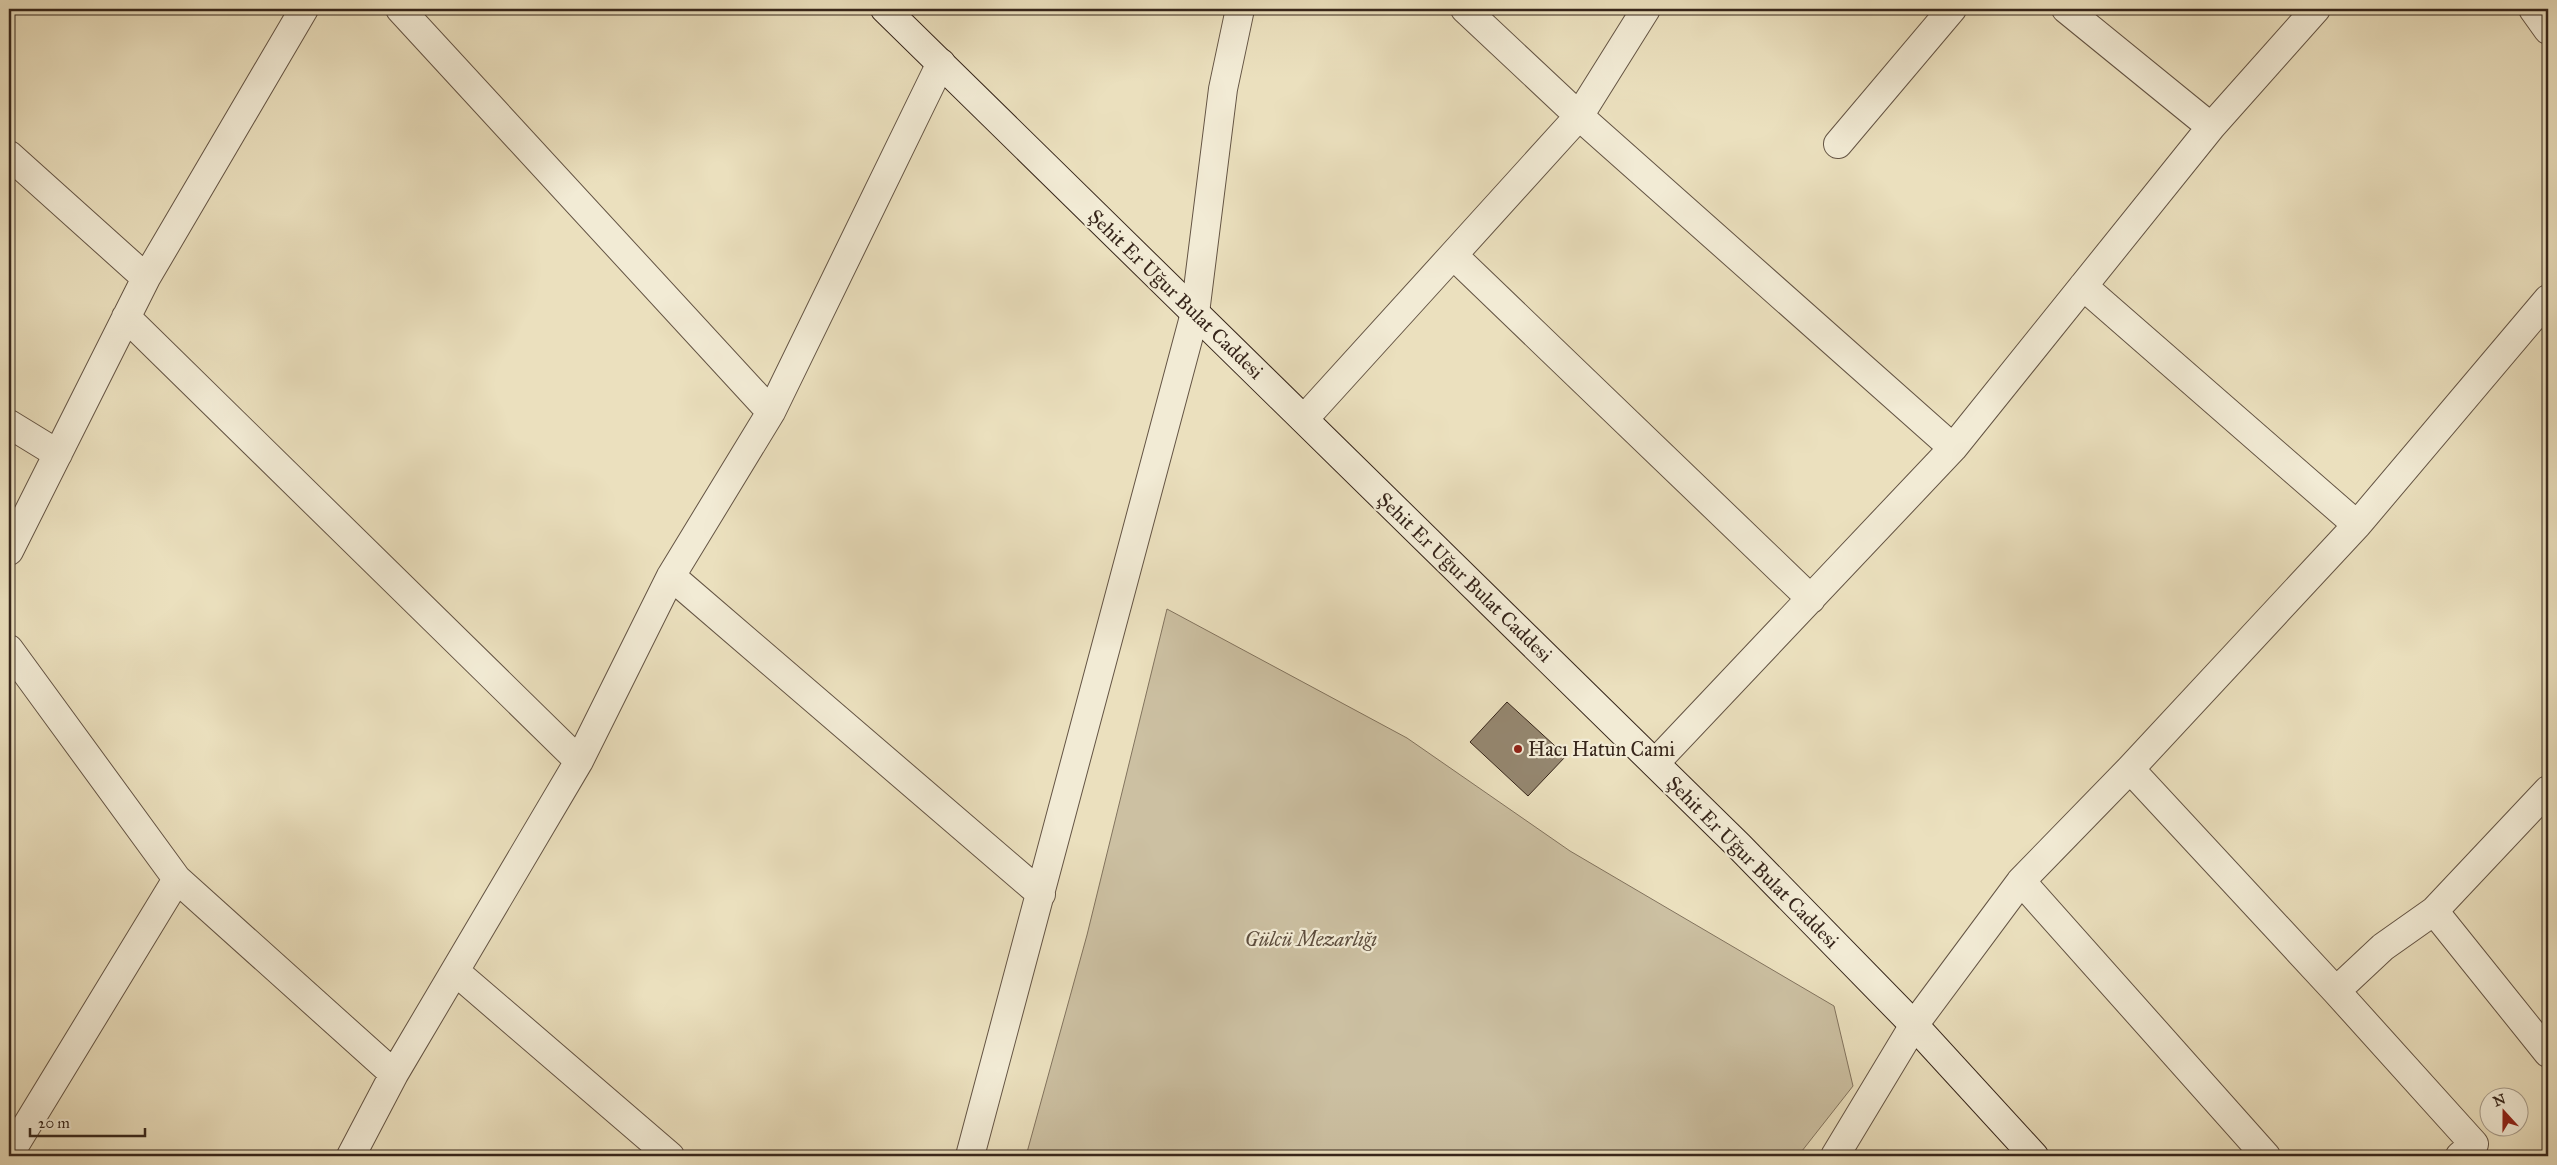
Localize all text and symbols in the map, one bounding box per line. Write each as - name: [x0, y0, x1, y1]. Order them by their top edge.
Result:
- street label: Şehit Er Uğur Bulat Caddesi: [1083, 204, 1269, 385]
- street label: Şehit Er Uğur Bulat Caddesi: [1372, 487, 1558, 668]
- place label: Hacı Hatun Cami: [1528, 737, 1675, 761]
- marker: Hacı Hatun Cami: [1512, 743, 1524, 755]
- street label: Şehit Er Uğur Bulat Caddesi: [1661, 771, 1844, 954]
- park label: Gülcü Mezarlığı: [1245, 927, 1377, 951]
- north arrow: [2480, 1088, 2530, 1138]
- text: N: [2491, 1090, 2508, 1110]
- scale bar: [30, 1105, 145, 1137]
- text: 20 m: [38, 1114, 70, 1132]

